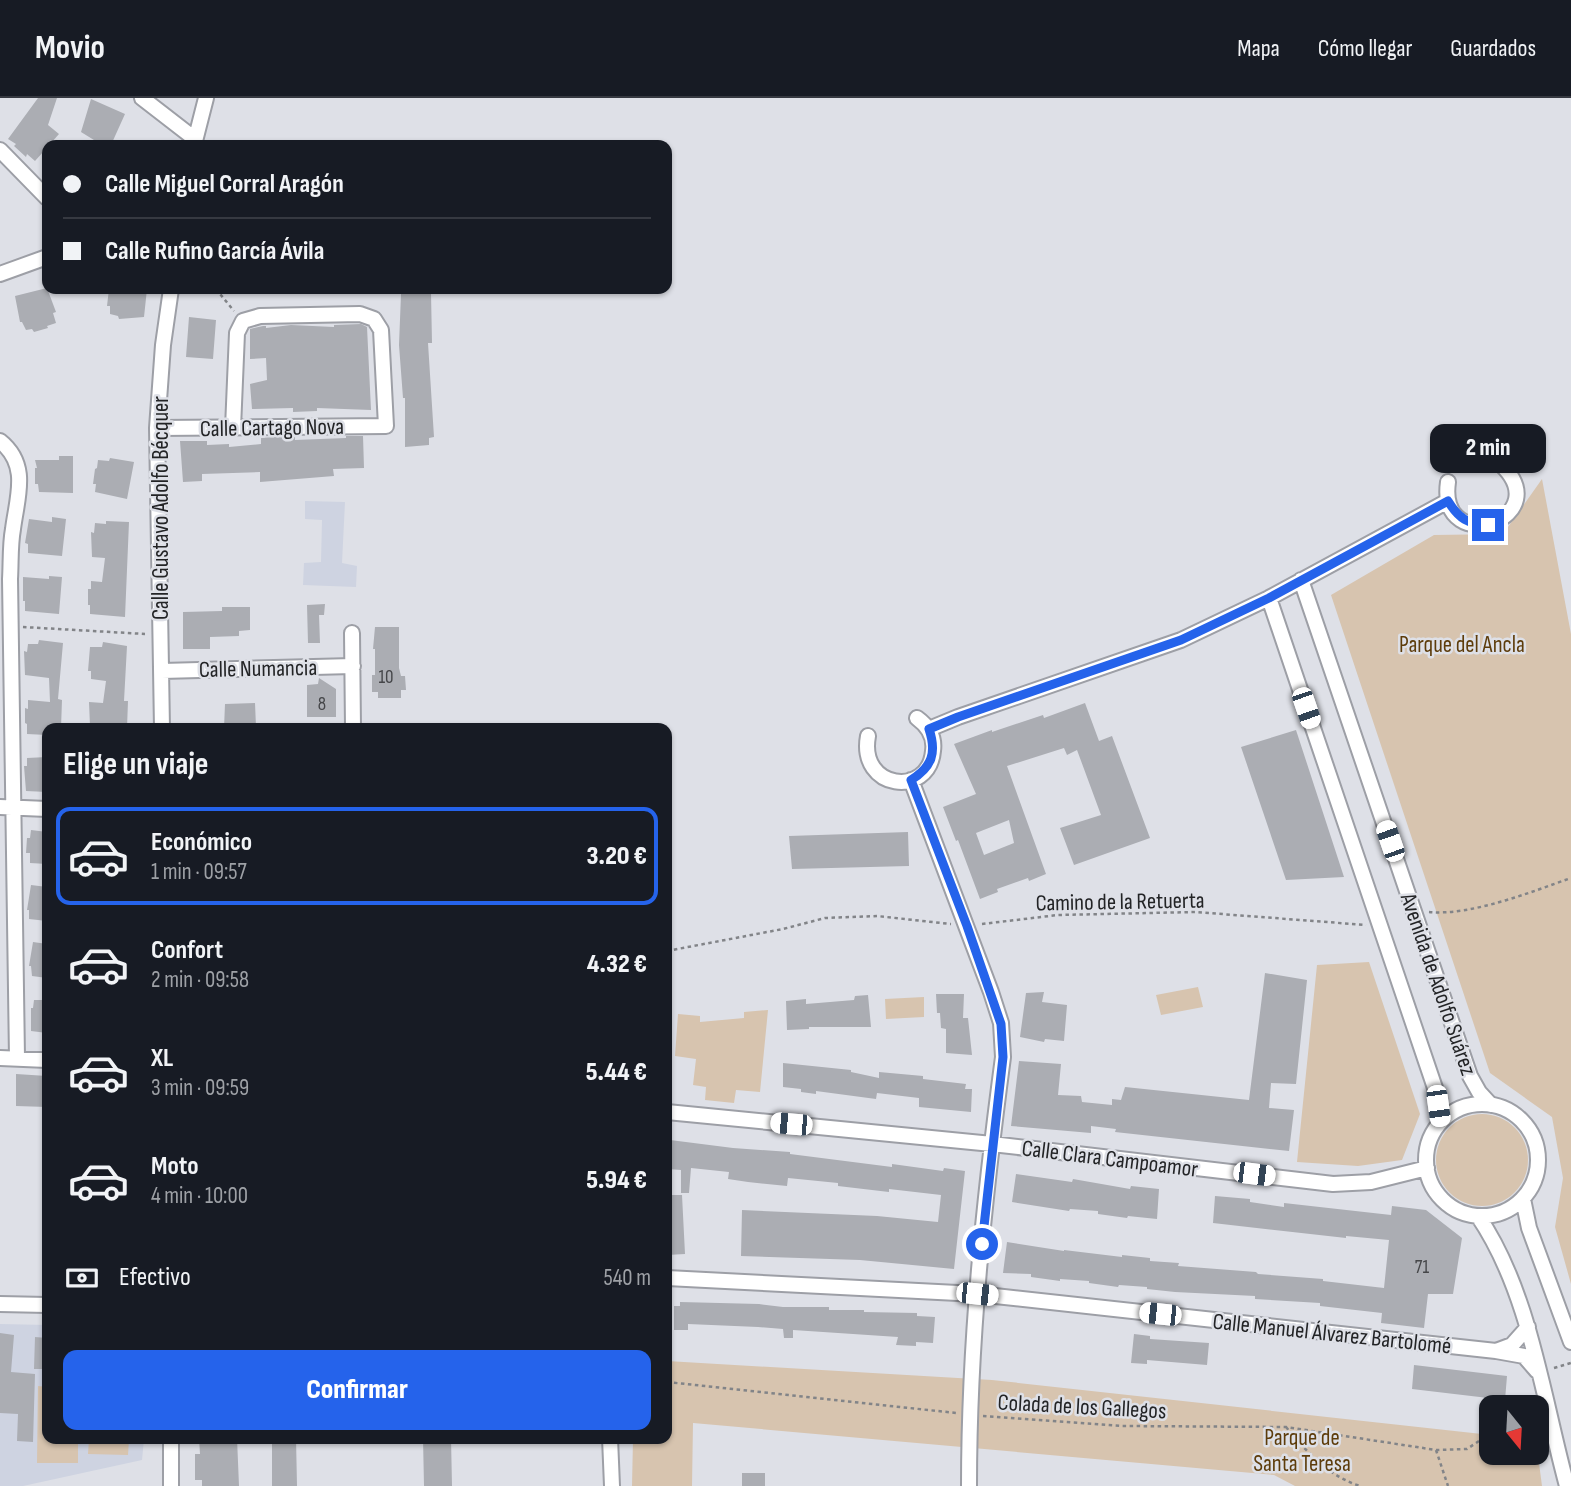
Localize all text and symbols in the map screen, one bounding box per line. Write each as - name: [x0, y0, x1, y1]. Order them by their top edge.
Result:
- text: Movio: [35, 28, 105, 68]
- text: Mapa: [1237, 34, 1280, 63]
- text: Cómo llegar: [1318, 34, 1412, 63]
- text: Guardados: [1450, 34, 1536, 63]
- text: Calle Miguel Corral Aragón: [105, 169, 344, 200]
- text: Calle Rufino García Ávila: [105, 236, 324, 267]
- street label: Calle Gustavo Adolfo Bécquer: [147, 396, 175, 620]
- street label: Calle Cartago Nova: [200, 413, 344, 443]
- callout: 2 min: [1430, 424, 1546, 472]
- text: 2 min: [1466, 434, 1510, 462]
- route end: [1472, 509, 1504, 541]
- park label: Parque del Ancla: [1399, 631, 1525, 659]
- street label: Calle Numancia: [199, 654, 317, 684]
- house number: 10: [378, 666, 394, 689]
- car: [1290, 685, 1323, 731]
- house number: 8: [318, 693, 326, 716]
- text: Elige un viaje: [63, 745, 208, 784]
- car: [1374, 818, 1407, 864]
- icon: car: [67, 825, 130, 888]
- text: Económico: [151, 827, 252, 858]
- text: 3.20 €: [586, 841, 647, 872]
- text: 1 min · 09:57: [151, 858, 247, 886]
- street label: Camino de la Retuerta: [1035, 887, 1205, 917]
- street label: Avenida de Adolfo Suárez: [1393, 889, 1482, 1079]
- icon: car: [67, 933, 130, 996]
- text: Confort: [151, 935, 223, 966]
- text: 4.32 €: [587, 949, 647, 980]
- text: 2 min · 09:58: [151, 966, 249, 994]
- icon: car: [67, 1041, 130, 1104]
- text: XL: [151, 1043, 173, 1074]
- text: 5.44 €: [586, 1057, 647, 1088]
- text: 3 min · 09:59: [151, 1074, 249, 1102]
- car: [1425, 1084, 1452, 1128]
- car: [770, 1112, 813, 1136]
- street label: Calle Clara Campoamor: [1020, 1134, 1200, 1184]
- icon: car: [67, 1149, 130, 1212]
- text: Moto: [151, 1151, 199, 1182]
- car: [1232, 1161, 1277, 1187]
- text: 5.94 €: [586, 1165, 647, 1196]
- text: 4 min · 10:00: [151, 1182, 248, 1210]
- route start: [966, 1228, 998, 1260]
- house number: 71: [1415, 1256, 1430, 1279]
- icon: cash: [63, 1259, 101, 1297]
- text: Efectivo: [119, 1262, 191, 1293]
- text: 540 m: [603, 1264, 651, 1292]
- car: [956, 1281, 999, 1307]
- car: [1139, 1301, 1182, 1327]
- street label: Calle Manuel Álvarez Bartolomé: [1211, 1308, 1453, 1360]
- button: Confirmar: [63, 1350, 651, 1430]
- street label: Colada de los Gallegos: [997, 1389, 1167, 1425]
- north arrow: [1479, 1395, 1549, 1465]
- map controls: [1479, 1395, 1549, 1465]
- park label: Parque de Santa Teresa: [1253, 1424, 1351, 1478]

